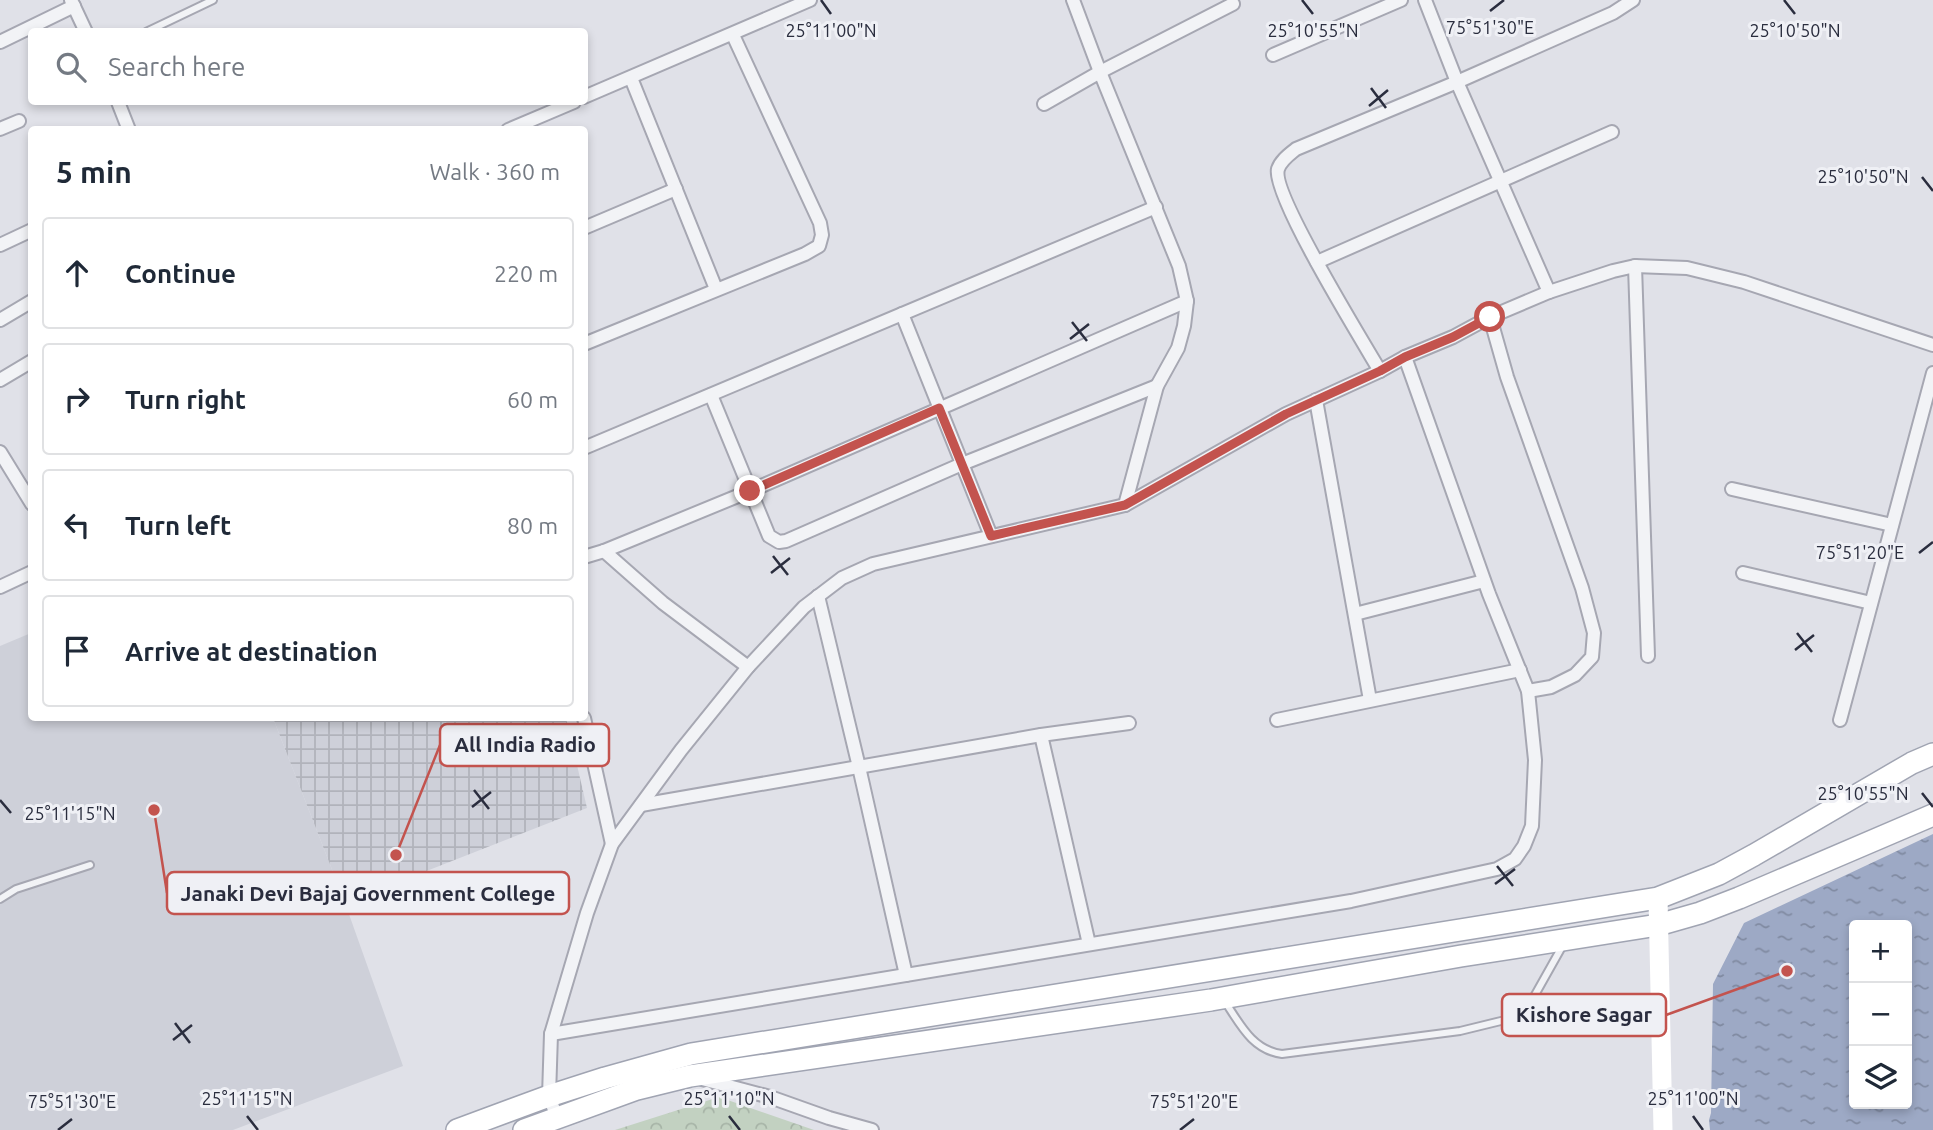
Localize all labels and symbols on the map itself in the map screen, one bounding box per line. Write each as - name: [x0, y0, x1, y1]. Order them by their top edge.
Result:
- text: 75°51'30"E: [1446, 17, 1534, 37]
- text: 25°11'00"N: [785, 20, 877, 40]
- text: 25°10'55"N: [1267, 20, 1359, 40]
- text: 25°10'50"N: [1749, 20, 1841, 40]
- text: 25°10'50"N: [1817, 166, 1909, 186]
- route start: [1474, 301, 1505, 332]
- route end: [734, 475, 765, 506]
- text: 75°51'20"E: [1816, 542, 1904, 562]
- callout: All India Radio: [440, 724, 609, 766]
- text: All India Radio: [454, 732, 596, 756]
- text: 25°10'55"N: [1817, 783, 1909, 803]
- text: 25°11'15"N: [24, 803, 116, 823]
- callout: Janaki Devi Bajaj Government College: [167, 872, 569, 914]
- text: Janaki Devi Bajaj Government College: [181, 881, 555, 905]
- callout: Kishore Sagar: [1502, 994, 1666, 1036]
- text: Kishore Sagar: [1516, 1002, 1653, 1026]
- text: 25°11'15"N: [201, 1088, 293, 1108]
- text: 25°11'10"N: [683, 1088, 775, 1108]
- text: 25°11'00"N: [1647, 1088, 1739, 1108]
- text: 75°51'30"E: [28, 1091, 116, 1111]
- text: 75°51'20"E: [1150, 1091, 1238, 1111]

